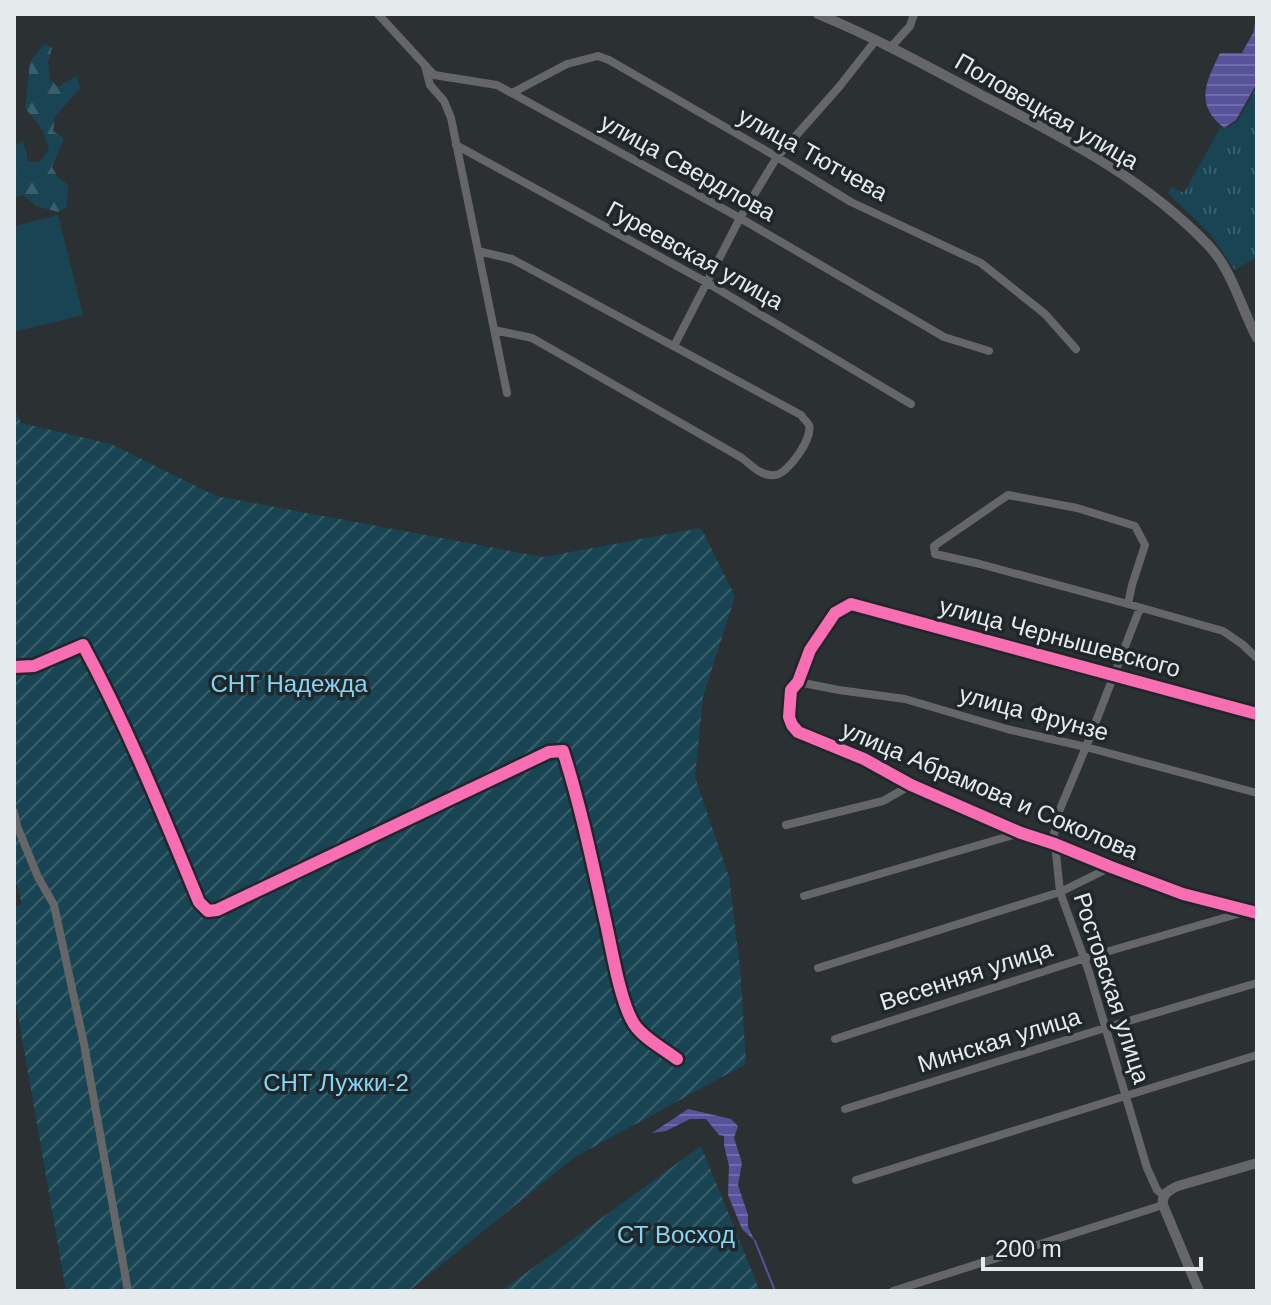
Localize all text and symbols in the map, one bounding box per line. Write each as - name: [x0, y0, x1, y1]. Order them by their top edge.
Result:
- street label: Половецкая улица: [950, 47, 1144, 175]
- street label: улица Тютчева: [734, 102, 893, 206]
- street label: улица Свердлова: [596, 108, 781, 227]
- street label: Гуреевская улица: [602, 195, 789, 315]
- street label: улица Чернышевского: [936, 592, 1184, 682]
- park label: СНТ Надежда: [210, 670, 368, 697]
- street label: улица Фрунзе: [956, 680, 1112, 746]
- street label: улица Абрамова и Соколова: [838, 715, 1143, 865]
- street label: Ростовская улица: [1068, 889, 1156, 1087]
- street label: Весенняя улица: [876, 934, 1056, 1016]
- street label: Минская улица: [914, 1002, 1084, 1078]
- park label: СНТ Лужки-2: [263, 1069, 409, 1096]
- park label: СТ Восход: [617, 1221, 735, 1248]
- scale bar: [983, 1221, 1201, 1271]
- text: 200 m: [995, 1235, 1062, 1262]

